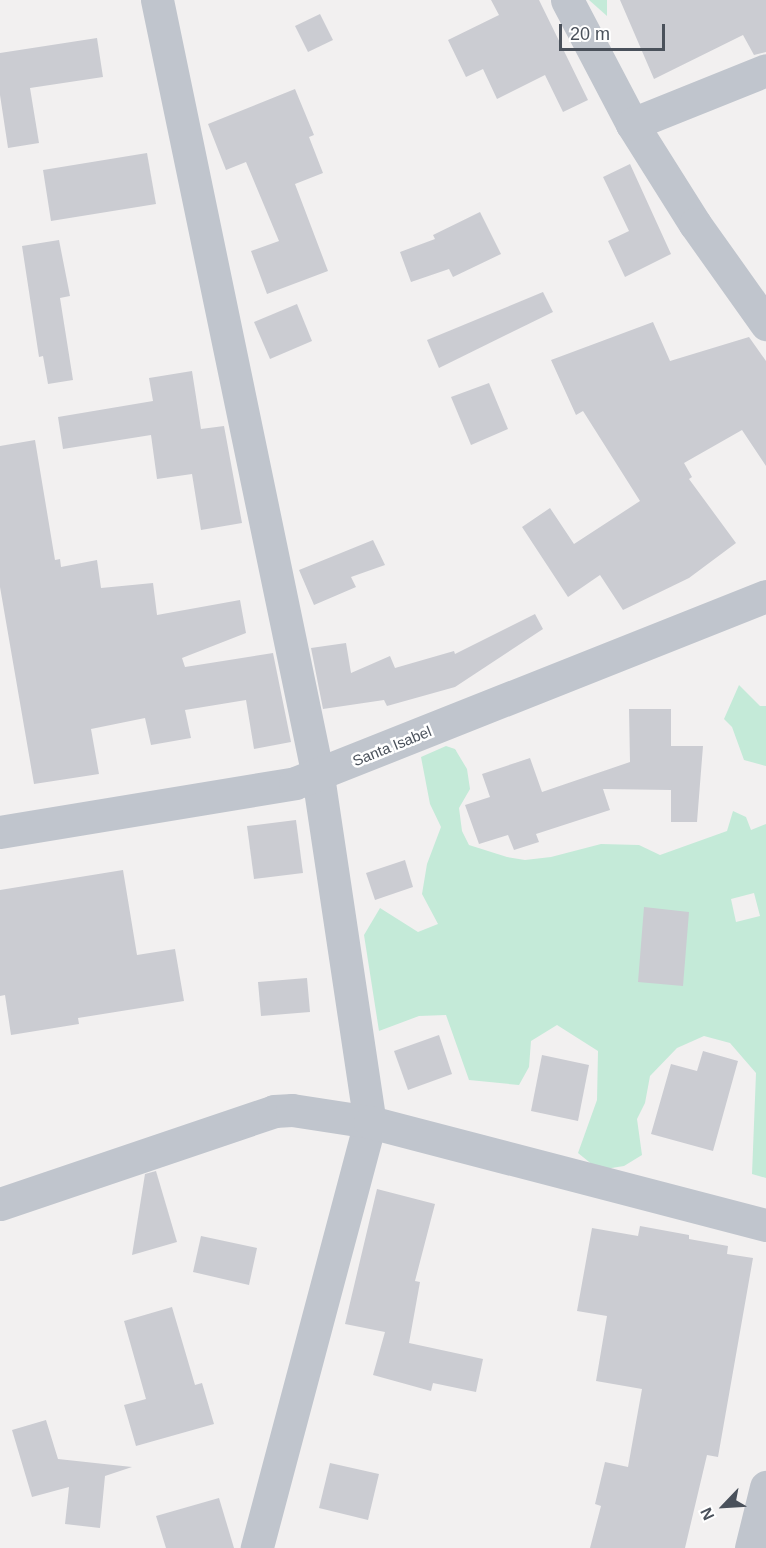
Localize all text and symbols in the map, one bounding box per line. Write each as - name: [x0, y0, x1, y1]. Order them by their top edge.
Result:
- scale bar: [562, 12, 668, 50]
- text: 20 m: [570, 24, 610, 44]
- street label: Santa Isabel: [350, 722, 434, 770]
- north arrow: [694, 1476, 754, 1536]
- text: N: [697, 1505, 717, 1523]

